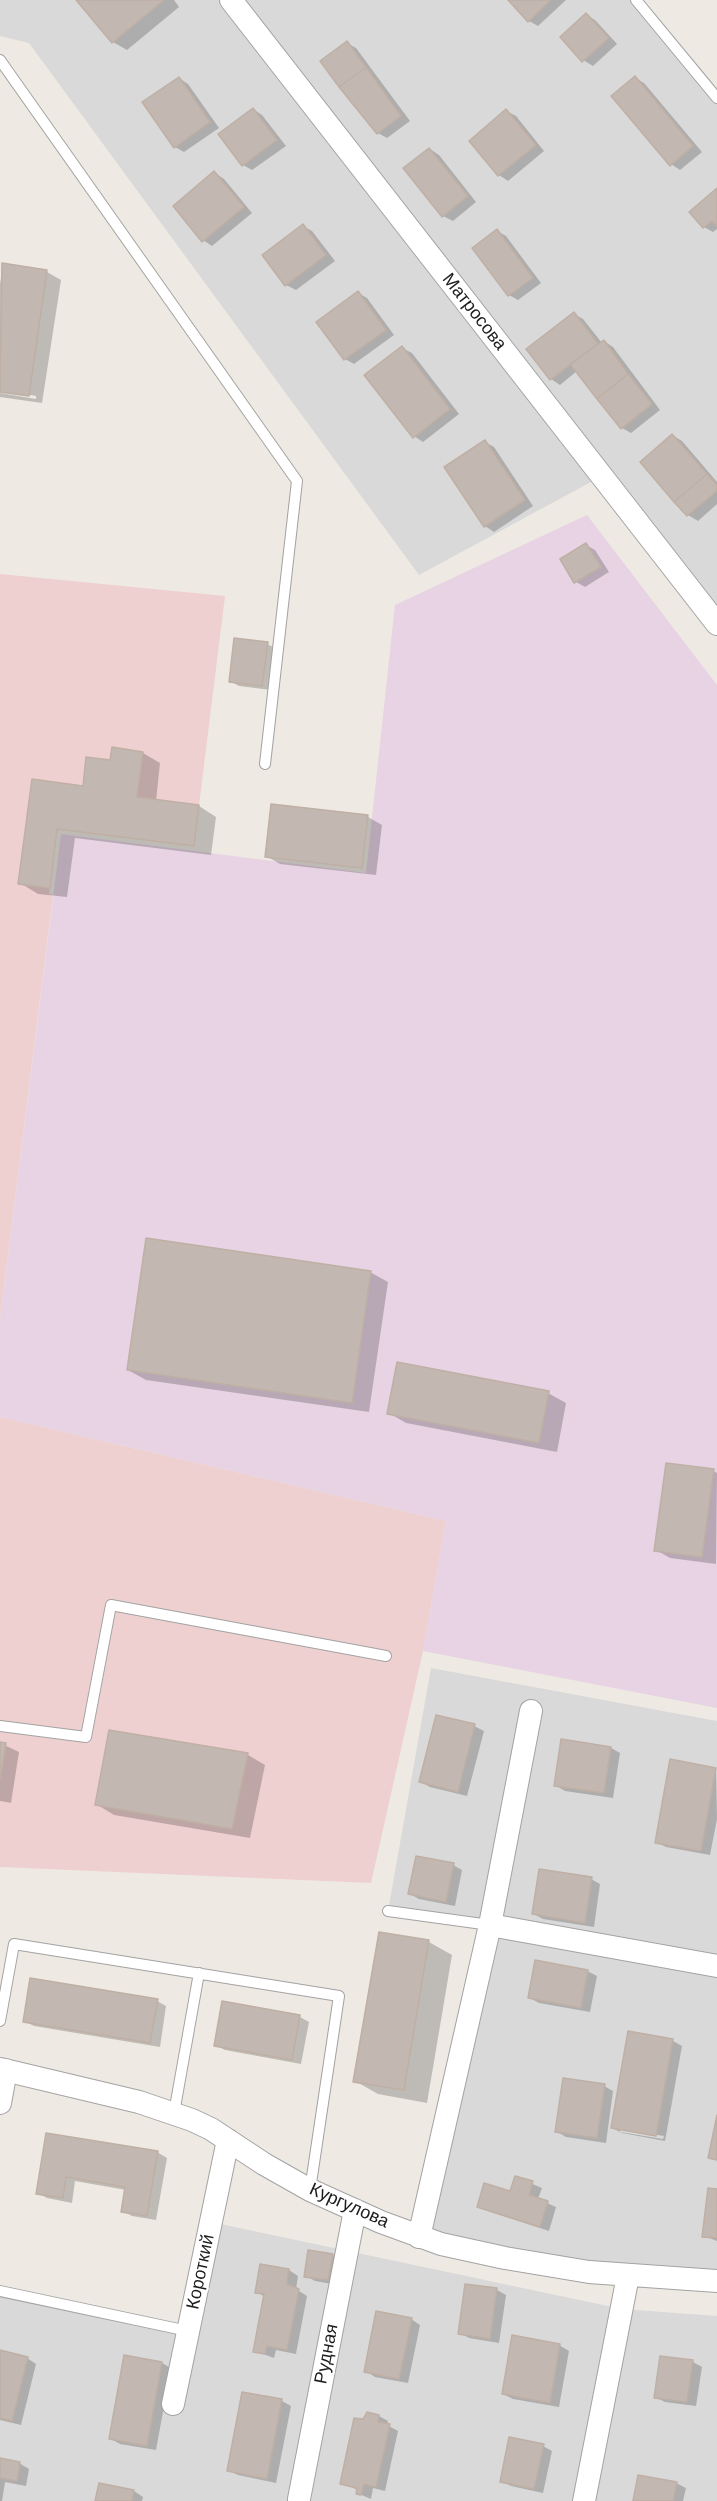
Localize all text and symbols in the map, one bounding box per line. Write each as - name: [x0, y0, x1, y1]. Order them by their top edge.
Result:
- street label: Матросова: [437, 269, 511, 355]
- street label: Кургулова: [306, 2179, 392, 2233]
- street label: Короткий: [182, 2232, 220, 2312]
- street label: Рудная: [311, 2322, 343, 2386]

